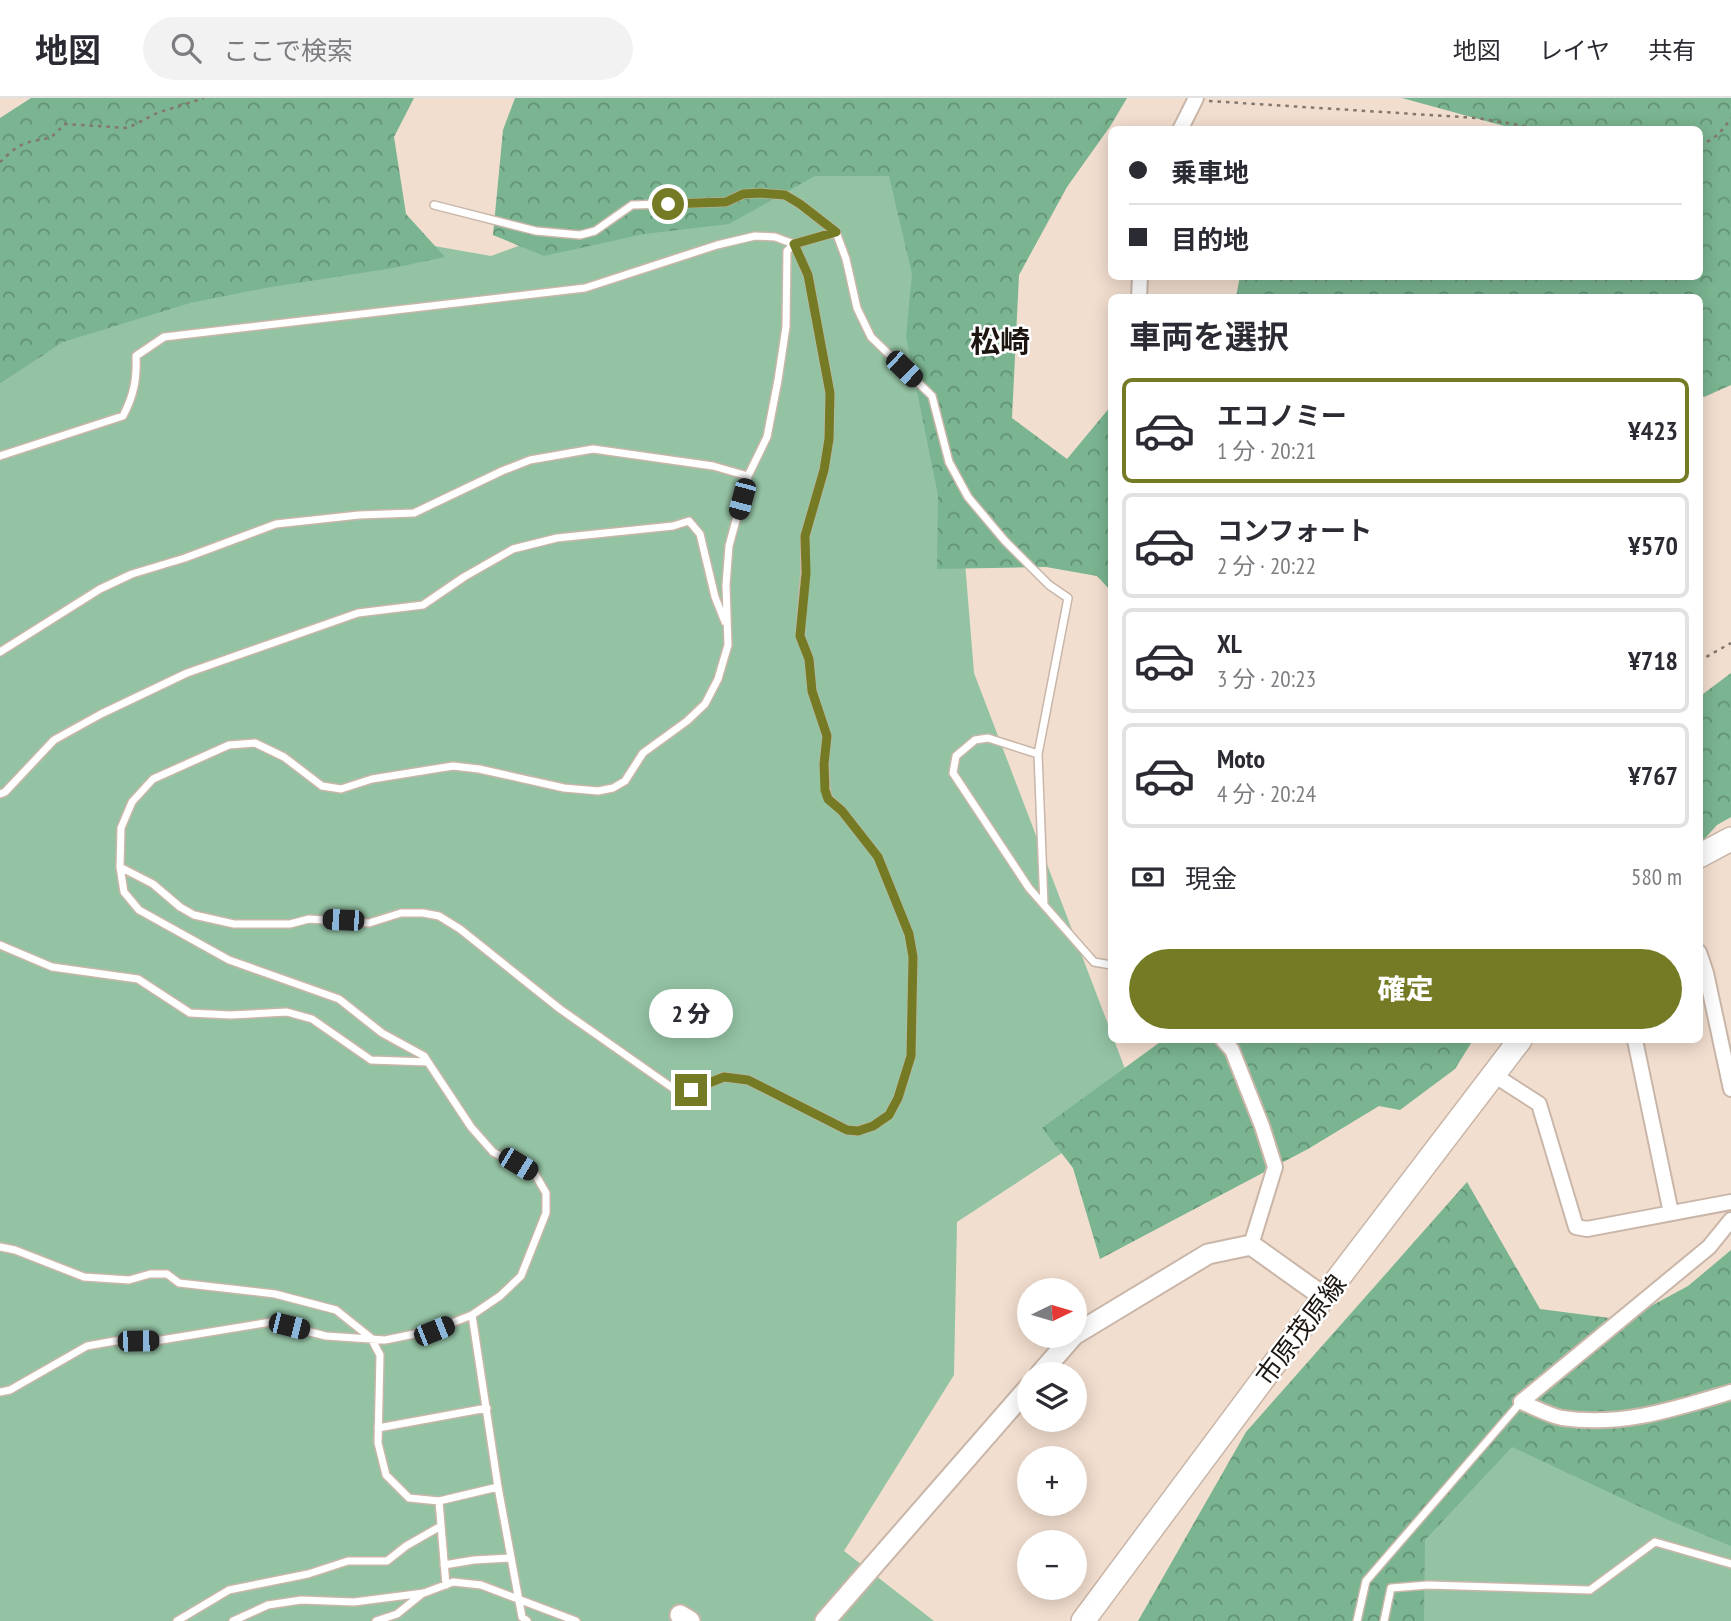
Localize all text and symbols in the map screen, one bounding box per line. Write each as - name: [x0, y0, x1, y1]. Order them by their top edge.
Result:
- search box: [143, 17, 633, 80]
- text: 地図: [35, 28, 101, 71]
- icon: search: [167, 29, 205, 67]
- text: ここで検索: [223, 34, 353, 67]
- text: 地図: [1453, 35, 1501, 66]
- text: レイヤ: [1539, 35, 1610, 66]
- text: 共有: [1648, 35, 1696, 66]
- text: 乗車地: [1171, 156, 1249, 189]
- route start: [652, 188, 684, 220]
- text: 目的地: [1171, 223, 1249, 256]
- text: 車両を選択: [1129, 315, 1289, 357]
- district label: 松崎: [970, 321, 1030, 360]
- car: [882, 347, 927, 391]
- icon: car: [1133, 399, 1196, 462]
- text: エコノミー: [1217, 399, 1347, 432]
- text: ¥423: [1628, 414, 1678, 447]
- text: 1 分 · 20:21: [1217, 436, 1316, 465]
- car: [727, 476, 758, 522]
- icon: car: [1133, 514, 1196, 577]
- text: コンフォート: [1217, 514, 1372, 547]
- text: ¥570: [1628, 529, 1678, 562]
- text: 2 分 · 20:22: [1217, 551, 1316, 580]
- text: XL: [1217, 627, 1242, 660]
- icon: car: [1133, 629, 1196, 692]
- text: ¥718: [1628, 644, 1678, 677]
- text: 3 分 · 20:23: [1217, 664, 1316, 693]
- text: Moto: [1217, 742, 1265, 775]
- icon: car: [1133, 744, 1196, 807]
- text: ¥767: [1628, 759, 1678, 792]
- text: 4 分 · 20:24: [1217, 779, 1316, 808]
- icon: cash: [1129, 858, 1167, 896]
- text: 現金: [1185, 862, 1237, 895]
- text: 580 m: [1631, 862, 1682, 891]
- car: [322, 909, 365, 931]
- button: 確定: [1129, 949, 1682, 1029]
- callout: 2 分: [649, 988, 733, 1038]
- text: 2 分: [672, 999, 710, 1028]
- route end: [675, 1074, 707, 1106]
- car: [495, 1144, 542, 1184]
- street label: 市原茂原線: [1248, 1268, 1353, 1392]
- north arrow: [1017, 1278, 1087, 1348]
- map controls: [1017, 1278, 1087, 1600]
- car: [267, 1311, 312, 1341]
- car: [411, 1313, 458, 1349]
- car: [117, 1330, 160, 1352]
- button: layers: [1017, 1362, 1087, 1432]
- button: +: [1017, 1446, 1087, 1516]
- button: −: [1017, 1530, 1087, 1600]

